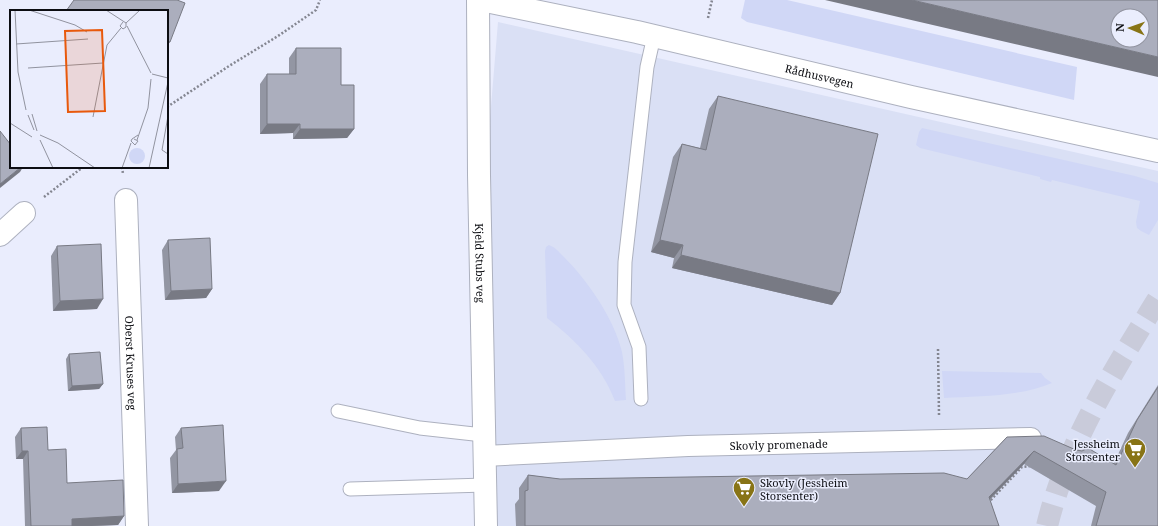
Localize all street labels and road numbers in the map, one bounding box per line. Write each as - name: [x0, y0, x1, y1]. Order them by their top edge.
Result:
- street label: Rådhusvegen: [784, 60, 856, 91]
- street label: Kjeld Stubs veg: [472, 223, 489, 303]
- street label: Oberst Kruses veg: [122, 315, 141, 410]
- street label: Skovly promenade: [730, 435, 828, 453]

